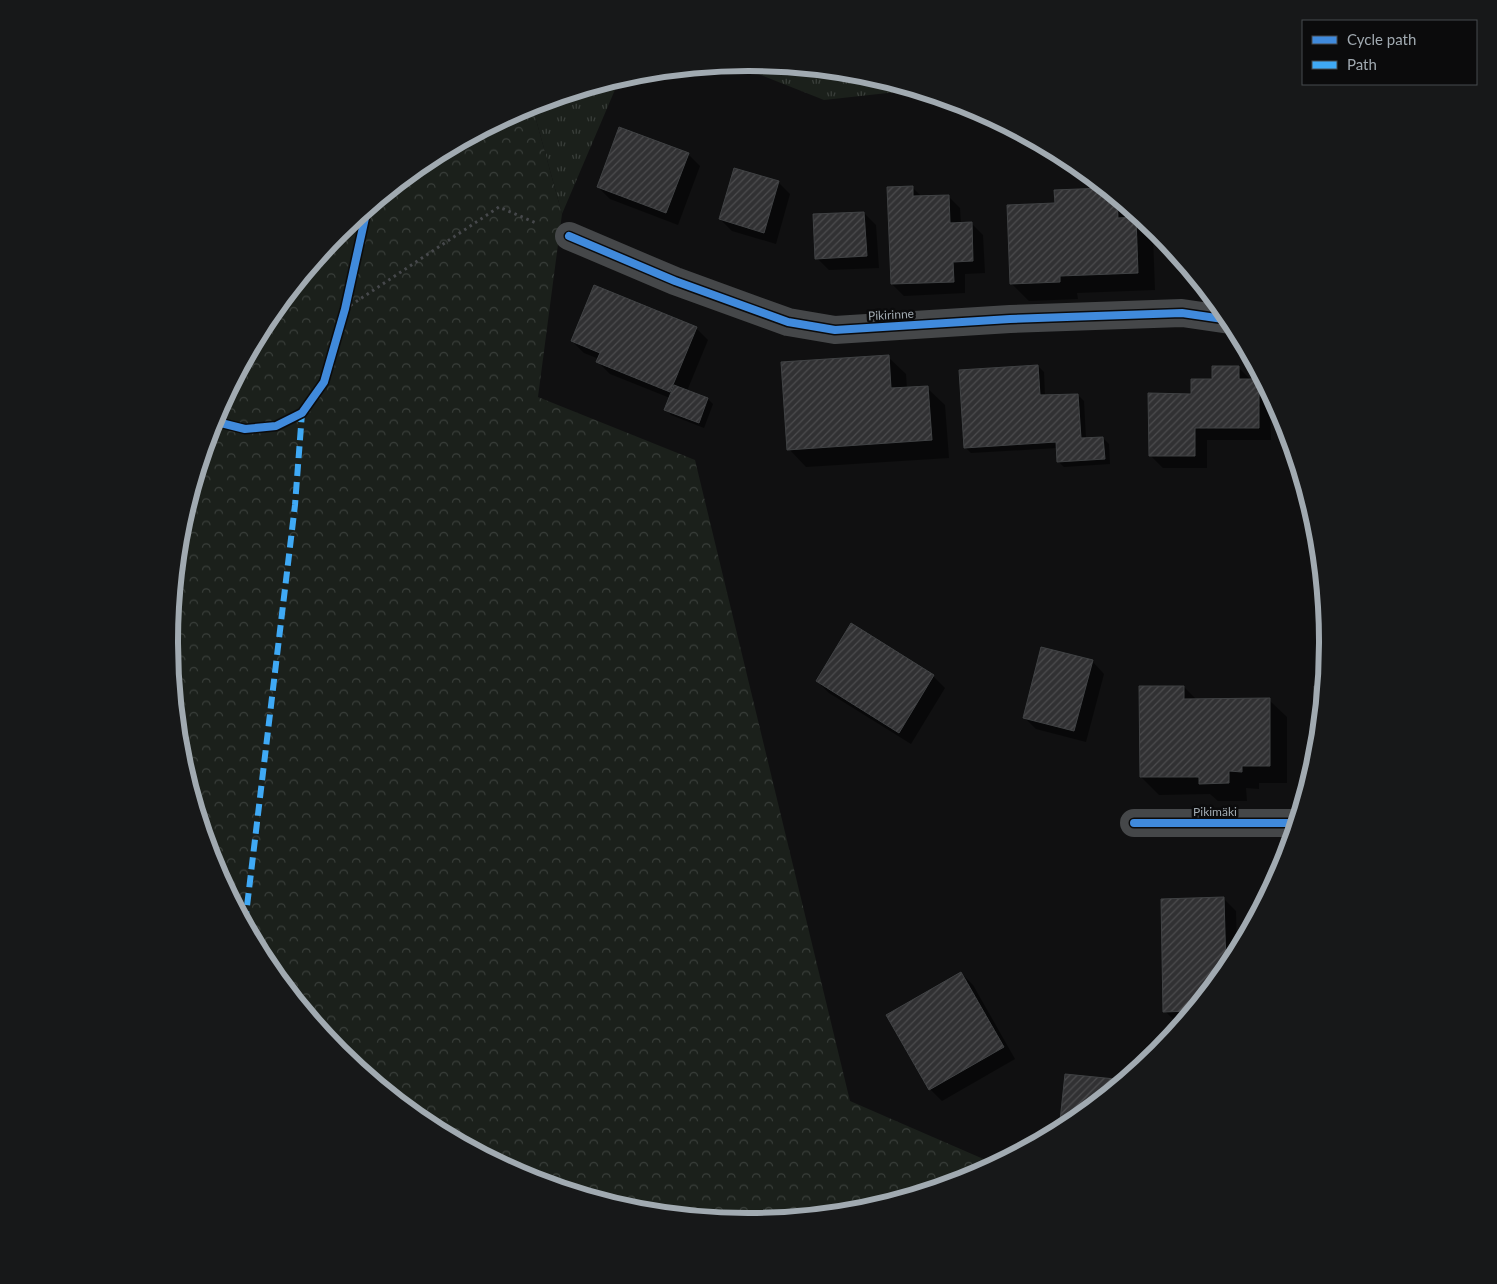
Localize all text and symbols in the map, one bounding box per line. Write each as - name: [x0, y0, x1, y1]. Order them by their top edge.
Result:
- legend: [1302, 20, 1477, 85]
- text: Cycle path: [1347, 30, 1416, 48]
- text: Path: [1347, 55, 1377, 73]
- street label: Pikirinne: [868, 306, 914, 323]
- street label: Pikimäki: [1193, 804, 1237, 819]

